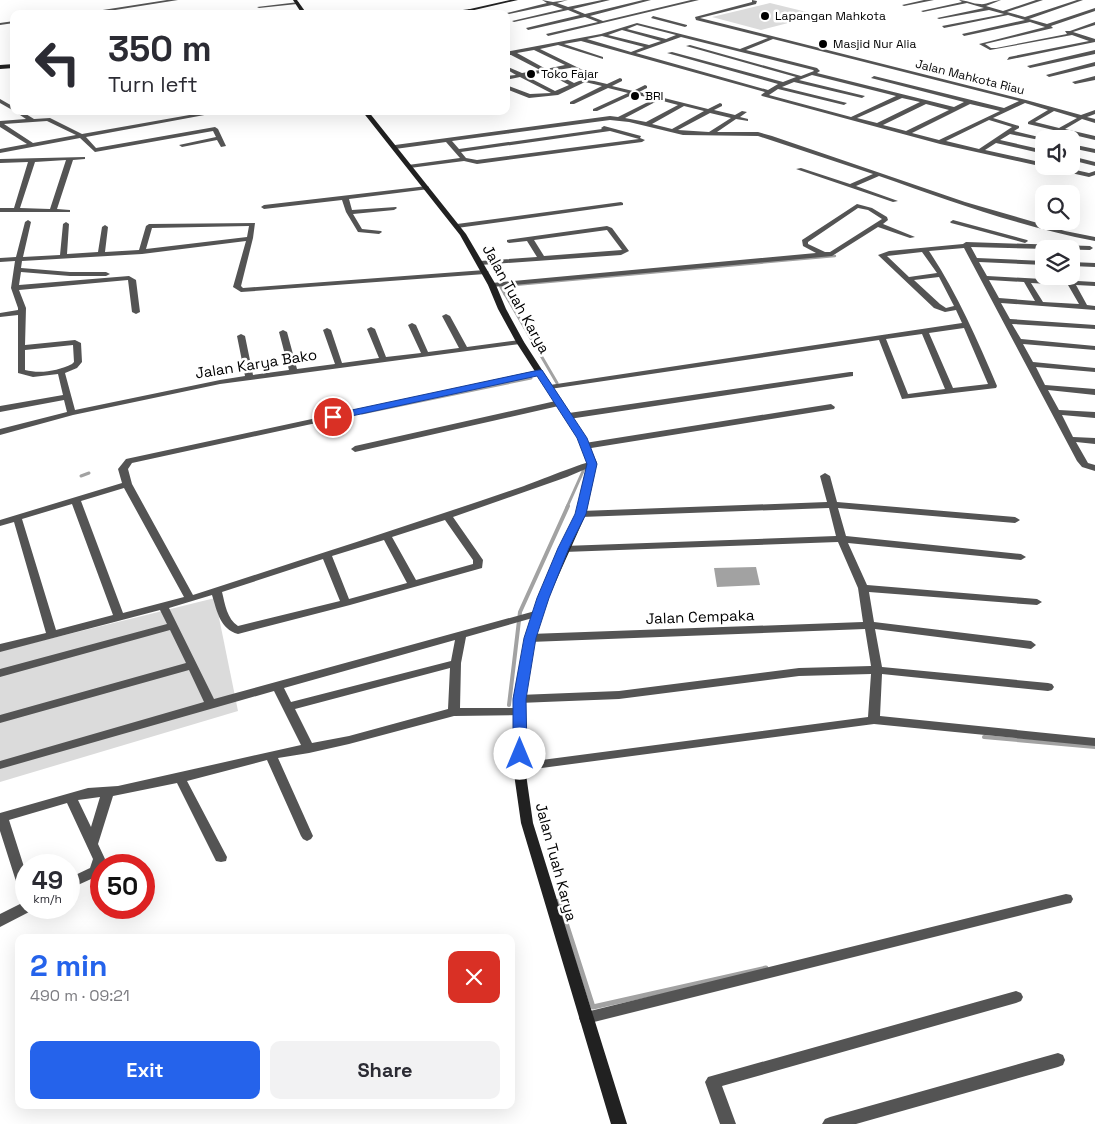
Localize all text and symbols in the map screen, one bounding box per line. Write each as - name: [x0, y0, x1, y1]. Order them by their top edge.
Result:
- place label: Lapangan Mahkota: [775, 8, 886, 24]
- marker: Lapangan Mahkota: [759, 10, 771, 22]
- text: 350 m: [108, 27, 212, 71]
- icon: left: [25, 30, 90, 95]
- place label: Masjid Nur Alia: [833, 36, 916, 52]
- marker: Masjid Nur Alia: [817, 38, 829, 50]
- street label: Jalan Mahkota Riau: [914, 56, 1026, 98]
- place label: Toko Fajar: [541, 66, 599, 82]
- marker: Toko Fajar: [525, 68, 537, 80]
- text: Turn left: [108, 70, 198, 98]
- place label: BRI: [645, 88, 663, 104]
- marker: BRI: [629, 90, 641, 102]
- map controls: [1035, 130, 1080, 285]
- button: sound: [1035, 130, 1080, 175]
- button: search: [1035, 185, 1080, 230]
- button: layers: [1035, 240, 1080, 285]
- street label: Jalan Tuah Karya: [479, 241, 554, 357]
- street label: Jalan Karya Bako: [194, 344, 318, 383]
- pin: [312, 396, 354, 438]
- icon: arrive: [319, 403, 347, 431]
- street label: Jalan Cempaka: [645, 605, 755, 628]
- position arrow: [493, 727, 545, 779]
- street label: Jalan Tuah Karya: [532, 801, 582, 924]
- speed limit sign: 50: [90, 854, 155, 919]
- text: 49: [32, 864, 63, 896]
- text: km/h: [33, 891, 62, 907]
- text: 2 min: [30, 946, 108, 985]
- button: close: [448, 951, 500, 1003]
- text: 490 m · 09:21: [30, 985, 130, 1006]
- button: Exit: [30, 1041, 260, 1099]
- button: Share: [270, 1041, 500, 1099]

